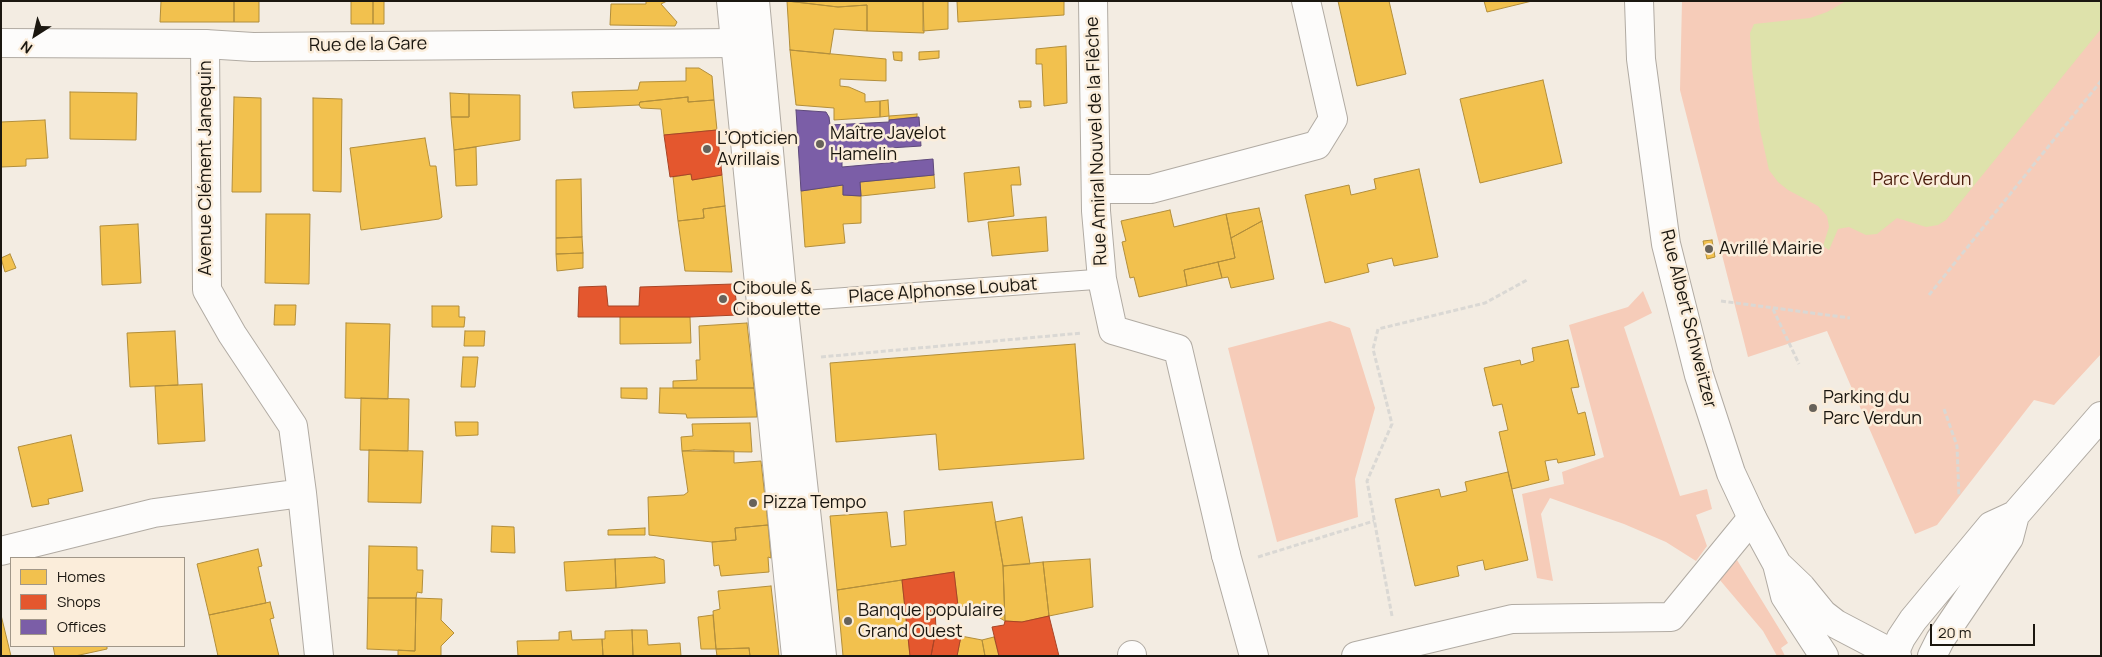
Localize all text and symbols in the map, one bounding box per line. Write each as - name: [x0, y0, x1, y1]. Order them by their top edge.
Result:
- north arrow: [10, 10, 60, 60]
- street label: Rue Amiral Nouvel de la Flêche: [1082, 16, 1112, 266]
- street label: Rue de la Gare: [309, 33, 427, 57]
- text: N: [17, 37, 36, 58]
- street label: Avenue Clément Janequin: [195, 60, 217, 276]
- place label: Maître Javelot Hamelin: [830, 123, 946, 166]
- place label: L’Opticien Avrillais: [717, 128, 798, 170]
- marker: Maître Javelot Hamelin: [814, 138, 826, 150]
- marker: L’Opticien Avrillais: [701, 143, 713, 155]
- park label: Parc Verdun: [1873, 169, 1971, 191]
- street label: Rue Albert Schweitzer: [1655, 228, 1721, 410]
- place label: Avrillé Mairie: [1719, 238, 1823, 260]
- marker: Avrillé Mairie: [1703, 243, 1715, 255]
- street label: Place Alphonse Loubat: [848, 274, 1038, 308]
- place label: Ciboule & Ciboulette: [733, 278, 821, 320]
- marker: Ciboule & Ciboulette: [717, 293, 729, 305]
- place label: Parking du Parc Verdun: [1823, 387, 1922, 429]
- marker: Parking du Parc Verdun: [1807, 402, 1819, 414]
- place label: Pizza Tempo: [763, 492, 866, 514]
- marker: Pizza Tempo: [747, 497, 759, 509]
- legend: [10, 557, 185, 647]
- text: Homes: [57, 566, 105, 587]
- text: Shops: [57, 591, 101, 612]
- place label: Banque populaire Grand Ouest: [858, 600, 1003, 642]
- scale bar: [1932, 614, 2037, 646]
- marker: Banque populaire Grand Ouest: [842, 615, 854, 627]
- text: Offices: [57, 616, 106, 637]
- text: 20 m: [1938, 622, 1971, 643]

